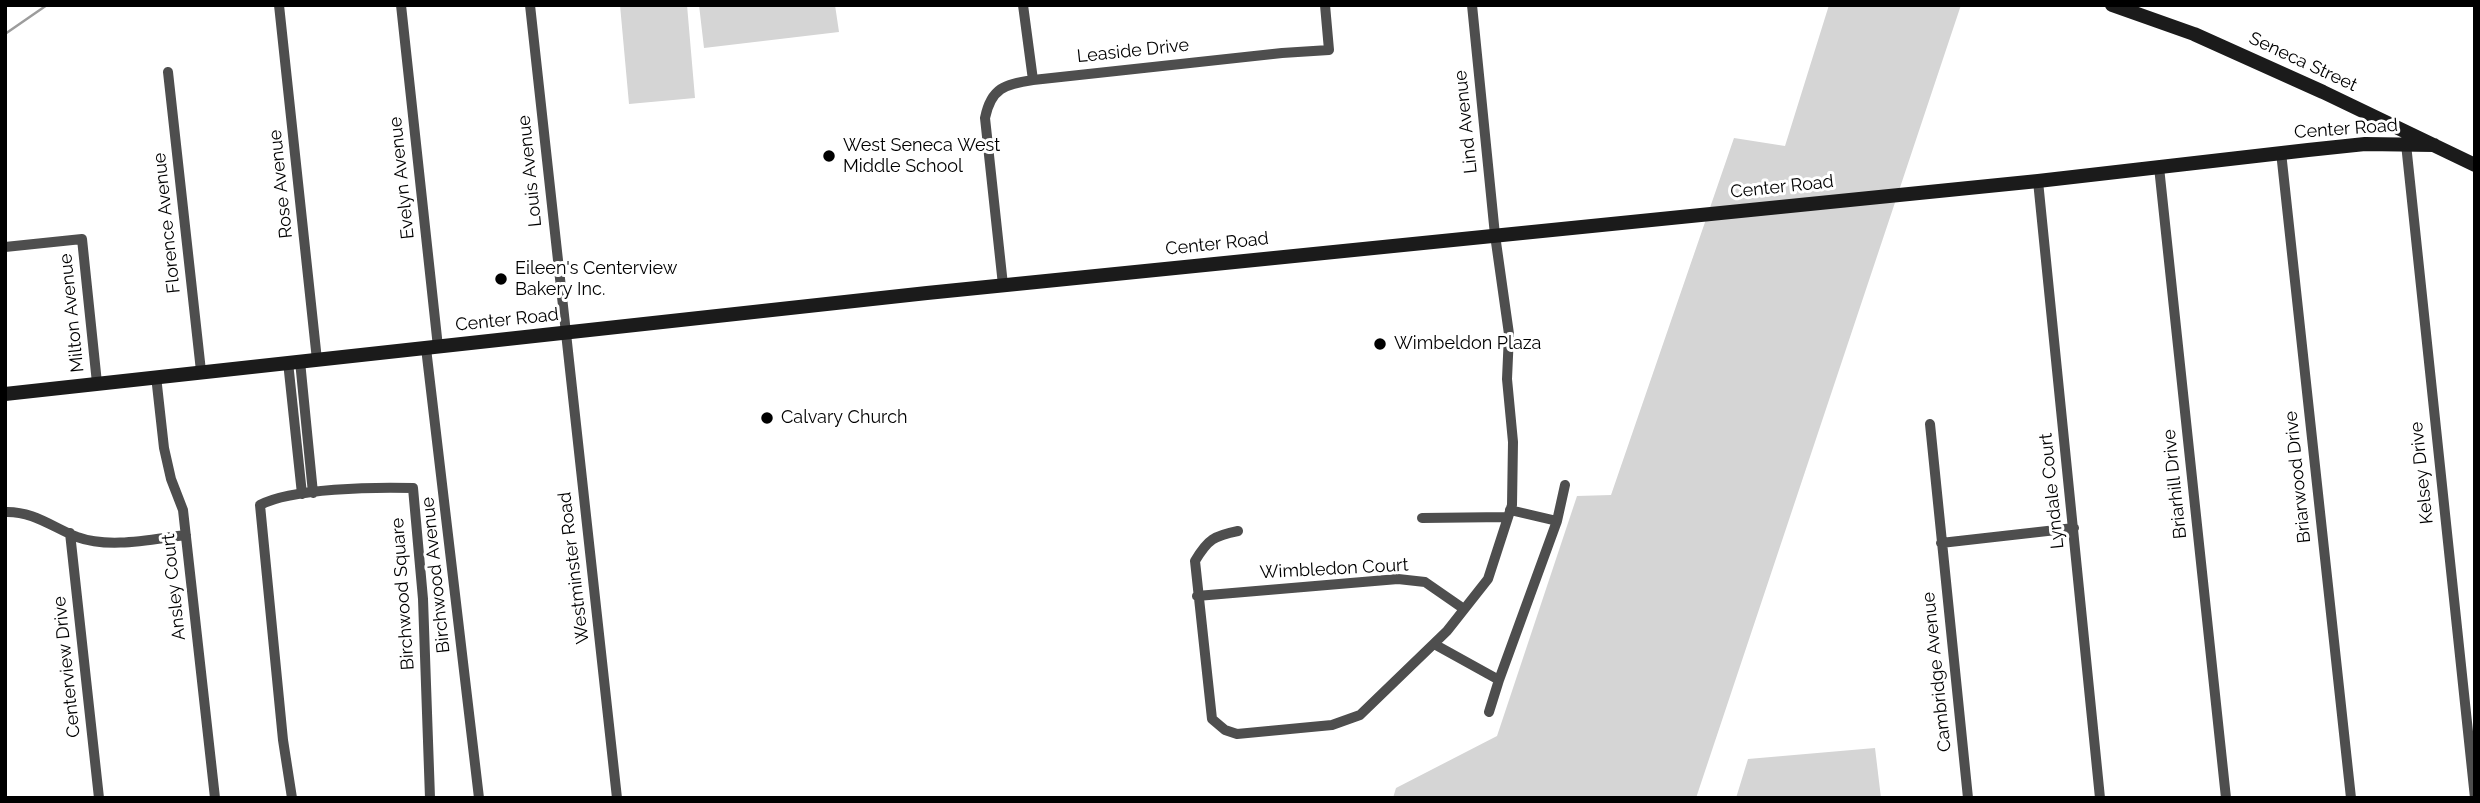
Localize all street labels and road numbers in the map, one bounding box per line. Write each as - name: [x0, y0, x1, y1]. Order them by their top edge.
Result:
- street label: Seneca Street: [2246, 28, 2360, 96]
- street label: Leaside Drive: [1076, 34, 1190, 68]
- street label: Lind Avenue: [1450, 69, 1482, 175]
- street label: Louis Avenue: [513, 114, 547, 228]
- street label: Center Road: [2293, 115, 2399, 143]
- street label: Evelyn Avenue: [385, 116, 419, 240]
- street label: Rose Avenue: [265, 129, 297, 239]
- street label: Florence Avenue: [149, 152, 185, 294]
- street label: Center Road: [1729, 171, 1835, 203]
- street label: Center Road: [1164, 228, 1270, 260]
- street label: Milton Avenue: [55, 252, 89, 374]
- street label: Center Road: [454, 304, 560, 336]
- street label: Briarwood Drive: [2280, 410, 2316, 544]
- street label: Kelsey Drive: [2406, 421, 2438, 525]
- street label: Briarhill Drive: [2159, 428, 2191, 540]
- street label: Lyndale Court: [2035, 432, 2069, 550]
- street label: Westminster Road: [554, 491, 594, 645]
- street label: Birchwood Avenue: [417, 496, 455, 654]
- street label: Birchwood Square: [387, 517, 419, 671]
- street label: Ansley Court: [158, 533, 190, 641]
- street label: Wimbledon Court: [1259, 554, 1409, 584]
- street label: Cambridge Avenue: [1918, 591, 1956, 753]
- street label: Centerview Drive: [49, 595, 85, 739]

